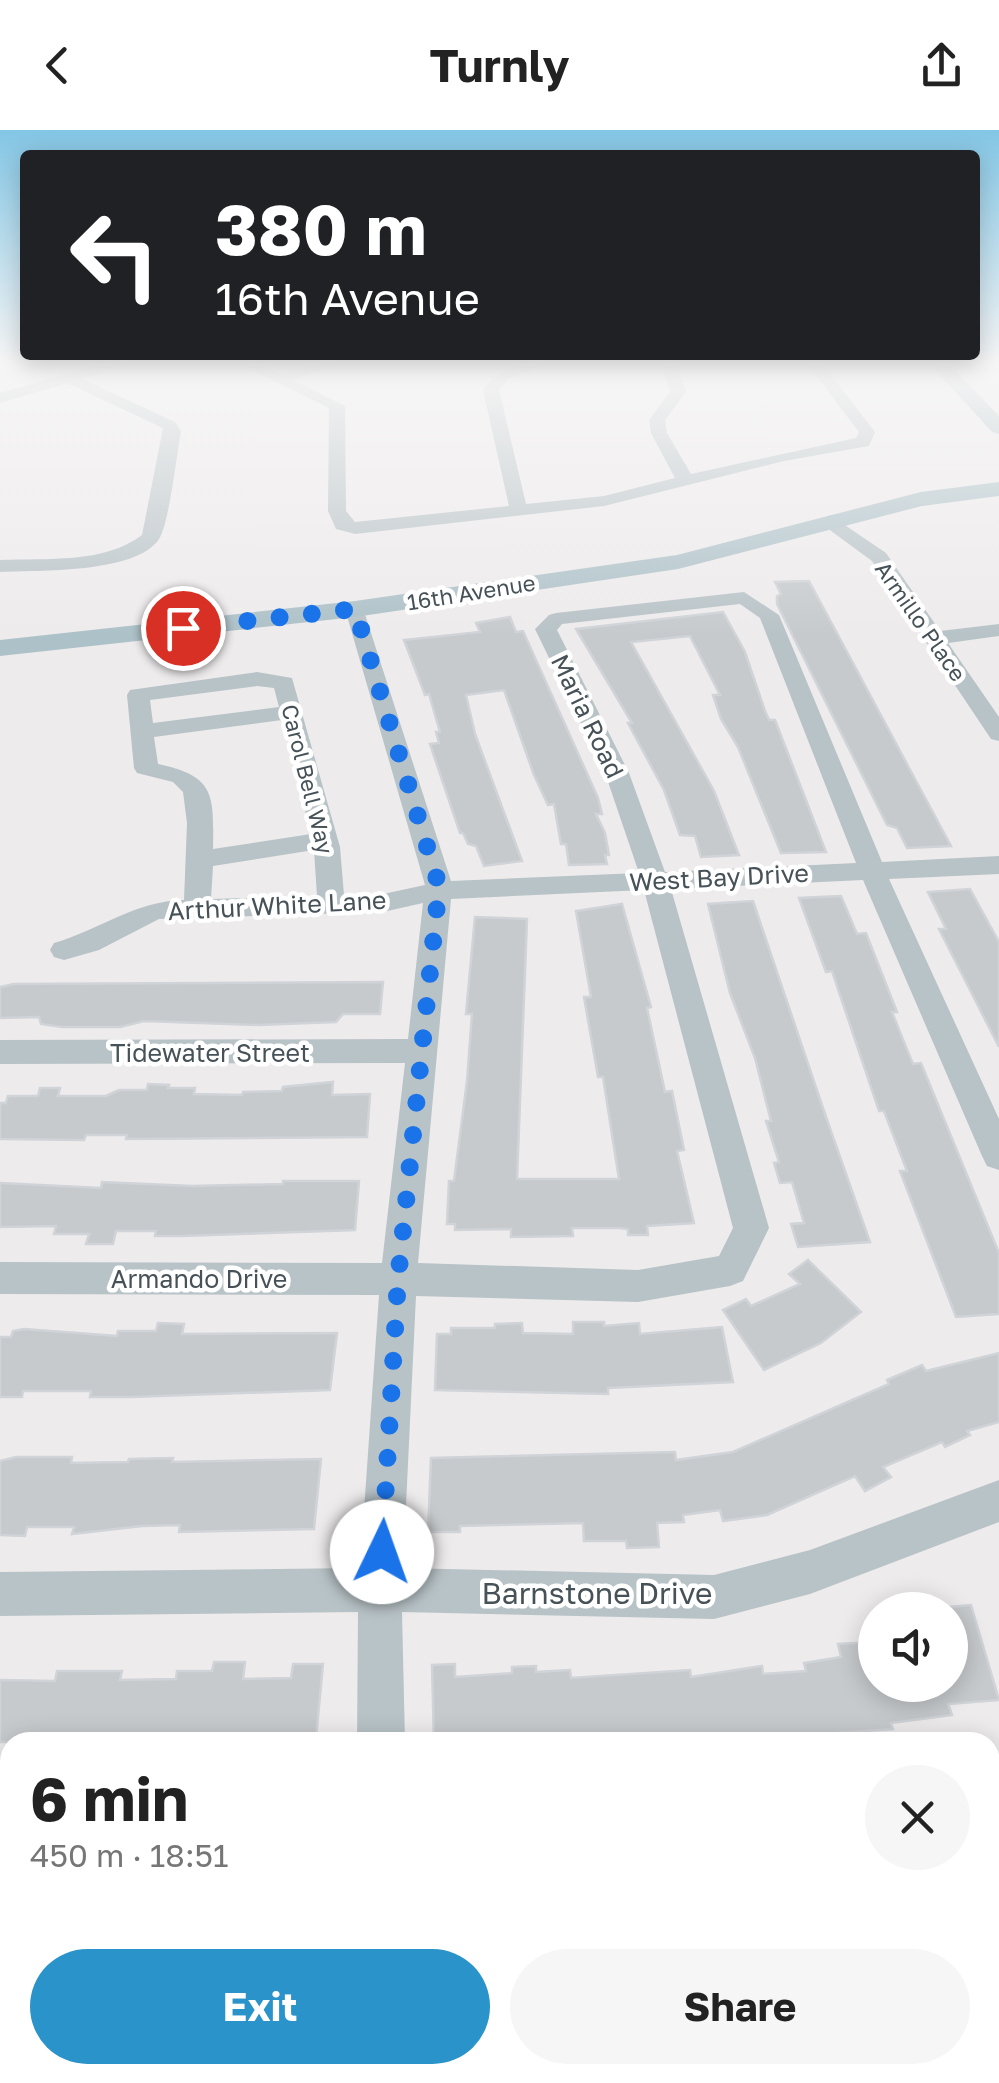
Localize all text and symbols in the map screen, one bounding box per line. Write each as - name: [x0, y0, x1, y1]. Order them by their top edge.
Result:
- icon: back: [30, 38, 85, 93]
- text: Turnly: [429, 38, 570, 92]
- icon: share: [914, 38, 969, 93]
- text: 380 m: [215, 186, 427, 270]
- icon: left: [50, 190, 180, 320]
- text: 16th Avenue: [215, 271, 480, 325]
- street label: Armillo Place: [870, 556, 972, 686]
- street label: 16th Avenue: [405, 569, 537, 615]
- pin: [141, 586, 226, 671]
- icon: arrive: [156, 601, 211, 656]
- street label: Maria Road: [545, 649, 631, 783]
- street label: Carol Bell Way: [276, 701, 340, 857]
- street label: West Bay Drive: [629, 857, 809, 897]
- street label: Arthur White Lane: [167, 884, 387, 926]
- street label: Tidewater Street: [110, 1037, 310, 1068]
- street label: Armando Drive: [111, 1263, 287, 1294]
- position arrow: [330, 1500, 434, 1604]
- street label: Barnstone Drive: [482, 1575, 712, 1611]
- map controls: [858, 1592, 968, 1702]
- button: sound: [858, 1592, 968, 1702]
- text: 6 min: [30, 1762, 188, 1834]
- button: close: [865, 1765, 970, 1870]
- text: 450 m · 18:51: [30, 1836, 229, 1874]
- button: Exit: [30, 1949, 490, 2064]
- button: Share: [510, 1949, 970, 2064]

